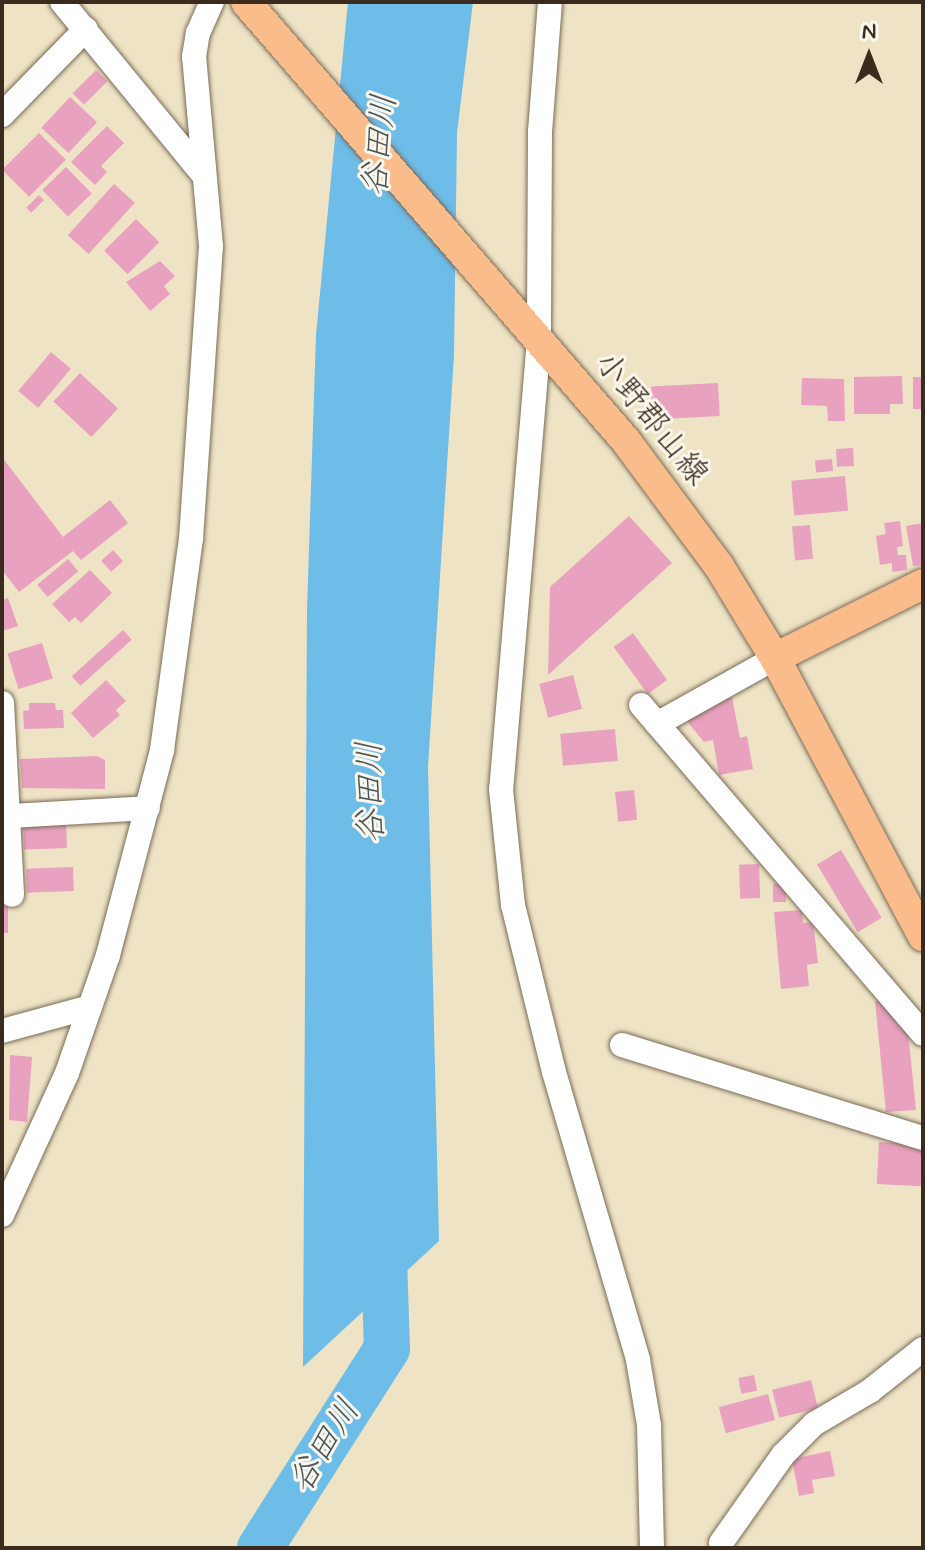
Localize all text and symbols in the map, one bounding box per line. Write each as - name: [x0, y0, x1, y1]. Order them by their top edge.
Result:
- north arrow: [829, 16, 909, 96]
- text: N: [862, 18, 876, 46]
- water label: 谷田川: [354, 92, 406, 198]
- street label: 小野郡山線: [586, 345, 716, 493]
- water label: 谷田川: [350, 741, 392, 843]
- water label: 谷田川: [281, 1392, 369, 1500]

